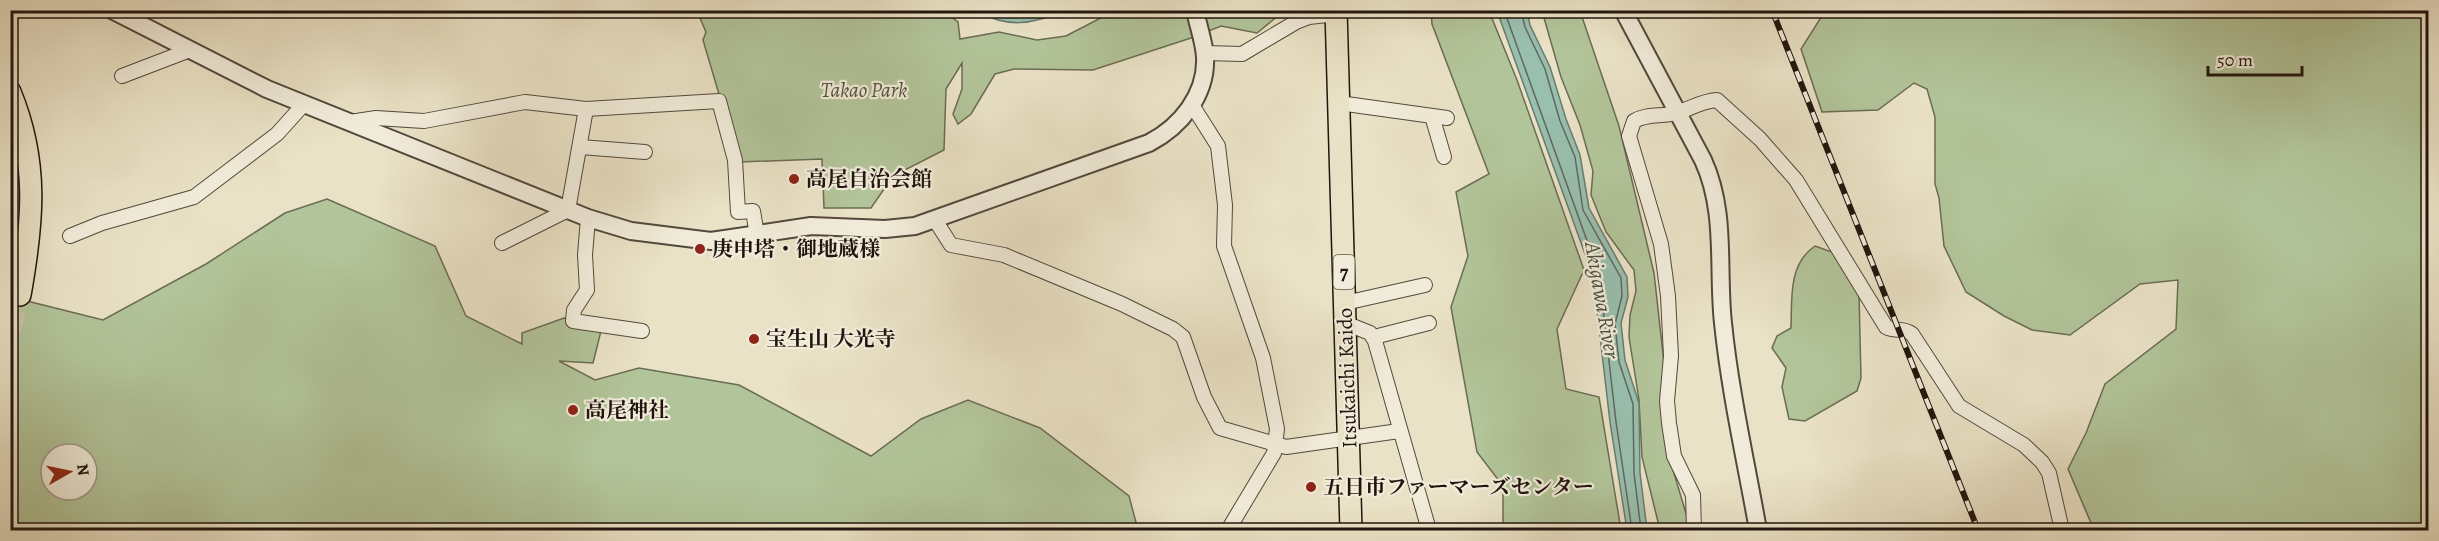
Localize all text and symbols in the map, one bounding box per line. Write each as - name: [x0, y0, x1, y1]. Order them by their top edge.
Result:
- scale bar: [2208, 39, 2302, 77]
- text: 50 m: [2217, 48, 2253, 72]
- park label: Takao Park: [821, 76, 907, 104]
- place label: 高尾自治会館: [806, 165, 932, 193]
- marker: 高尾自治会館: [787, 172, 801, 186]
- place label: 庚申塔・御地蔵様: [712, 235, 880, 263]
- water label: Akigawa River: [1577, 239, 1627, 362]
- marker: 庚申塔・御地蔵様: [693, 242, 707, 256]
- road number: 7: [1334, 255, 1354, 289]
- street label: Itsukaichi Kaido: [1331, 307, 1363, 449]
- place label: 宝生山 大光寺: [766, 325, 896, 353]
- marker: 宝生山 大光寺: [747, 332, 761, 346]
- place label: 高尾神社: [585, 396, 669, 424]
- marker: 高尾神社: [566, 403, 580, 417]
- north arrow: [39, 442, 99, 502]
- text: N: [71, 462, 95, 478]
- place label: 五日市ファーマーズセンター: [1323, 473, 1594, 501]
- marker: 五日市ファーマーズセンター: [1304, 480, 1318, 494]

